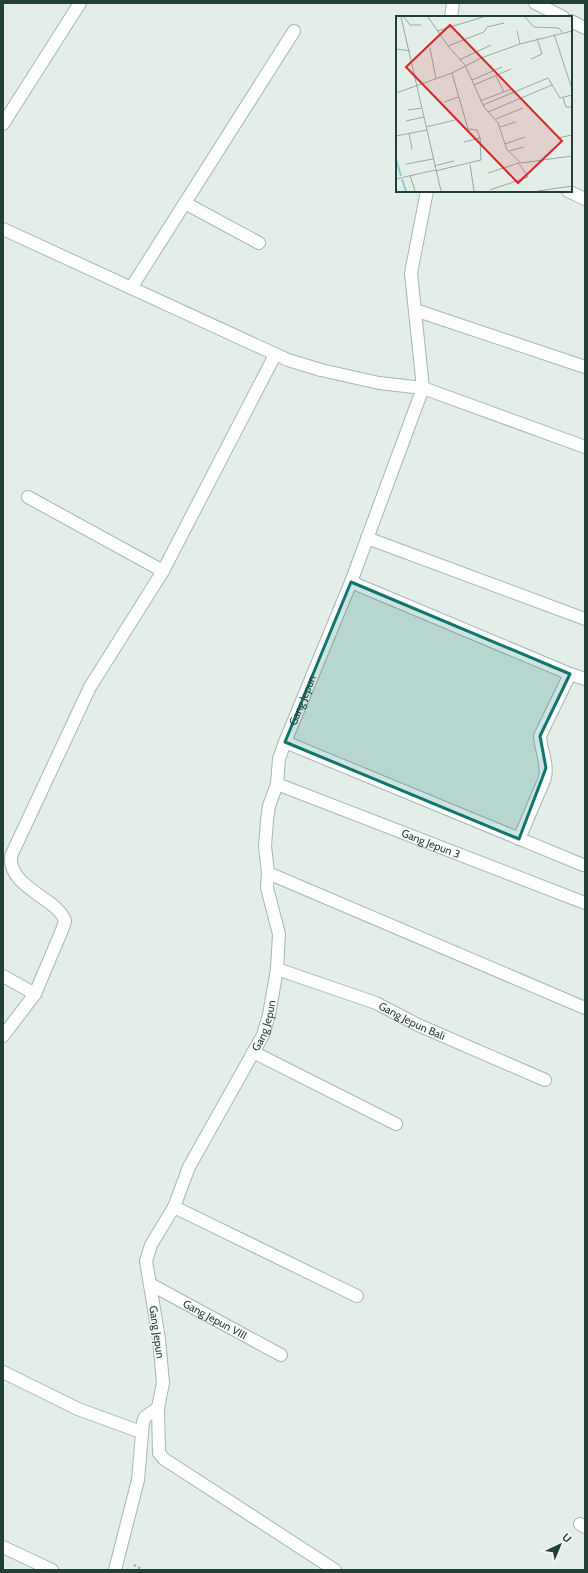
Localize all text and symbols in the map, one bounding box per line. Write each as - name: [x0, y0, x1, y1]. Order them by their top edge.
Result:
- inset map: [396, 16, 572, 192]
- street label: Gang Jepun: [286, 673, 319, 727]
- street label: Gang Jepun 3: [400, 826, 462, 861]
- street label: Gang Jepun: [248, 999, 278, 1053]
- street label: Gang Jepun Bali: [376, 999, 448, 1043]
- street label: Gang Jepun VIII: [181, 1296, 250, 1342]
- street label: Gang Jepun: [146, 1305, 168, 1359]
- north arrow: [540, 1525, 580, 1565]
- text: U: [559, 1530, 575, 1546]

